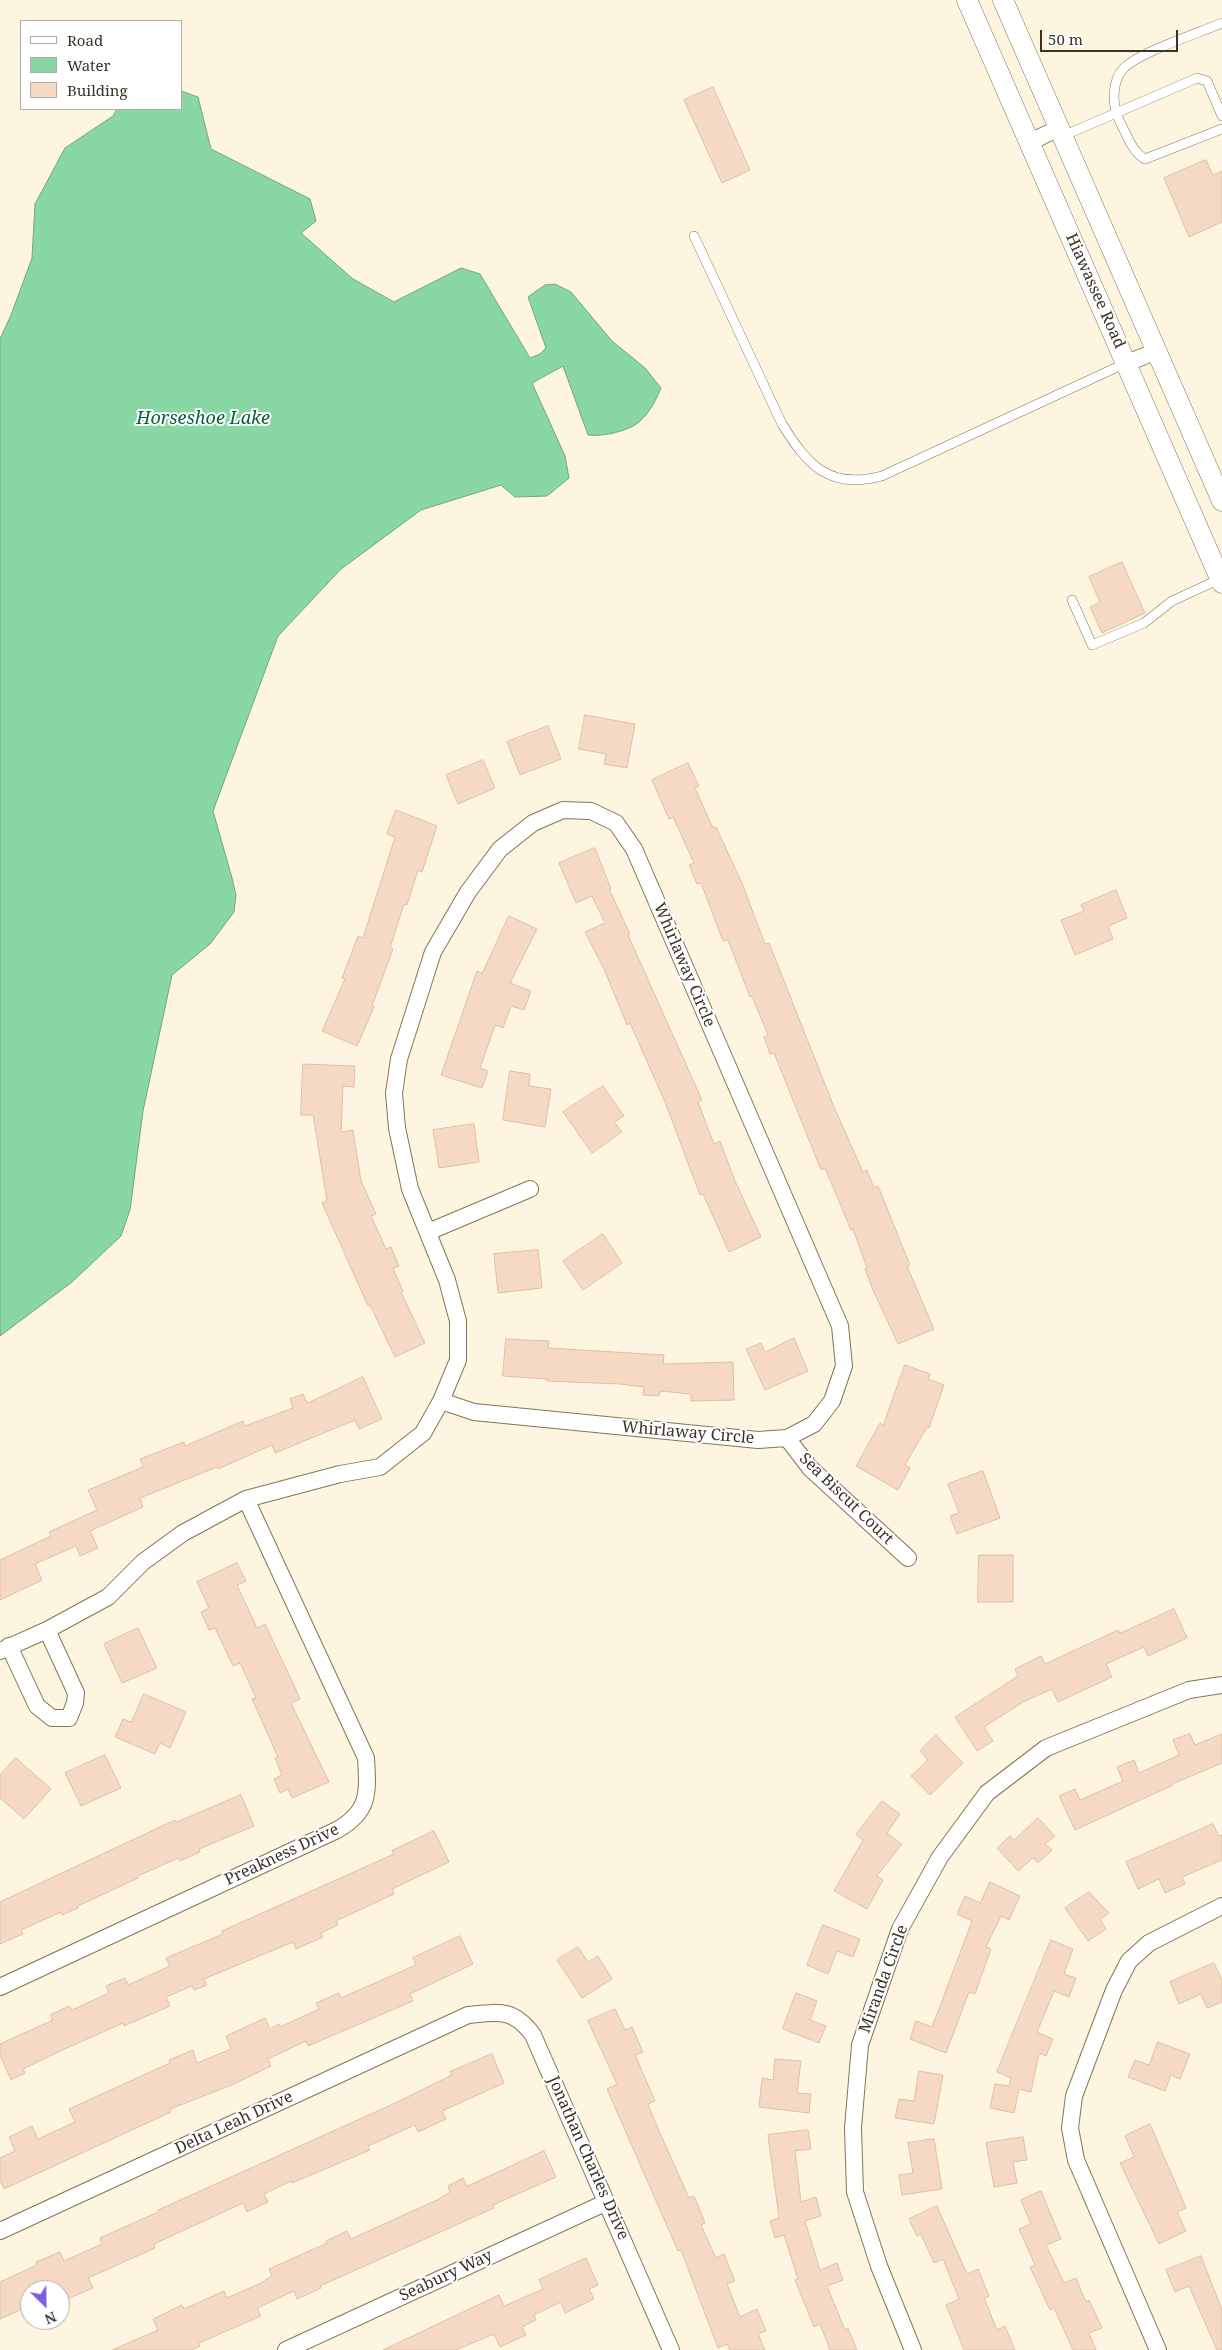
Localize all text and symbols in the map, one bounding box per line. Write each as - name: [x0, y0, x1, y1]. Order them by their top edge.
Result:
- legend: [20, 20, 182, 110]
- scale bar: [1042, 20, 1180, 52]
- text: 50 m: [1048, 29, 1083, 49]
- text: Road: [67, 30, 103, 50]
- text: Water: [67, 55, 110, 75]
- text: Building: [67, 80, 128, 100]
- street label: Hiawassee Road: [1061, 231, 1129, 351]
- water label: Horseshoe Lake: [136, 408, 270, 430]
- street label: Whirlaway Circle: [649, 900, 719, 1030]
- street label: Whirlaway Circle: [621, 1418, 755, 1448]
- street label: Sea Biscut Court: [795, 1449, 897, 1549]
- street label: Preakness Drive: [222, 1820, 342, 1890]
- street label: Miranda Circle: [856, 1922, 912, 2036]
- street label: Jonathan Charles Drive: [543, 2073, 633, 2243]
- street label: Delta Leah Drive: [172, 2087, 296, 2159]
- street label: Seabury Way: [396, 2246, 496, 2306]
- north arrow: [20, 2280, 70, 2330]
- text: N: [42, 2307, 59, 2329]

